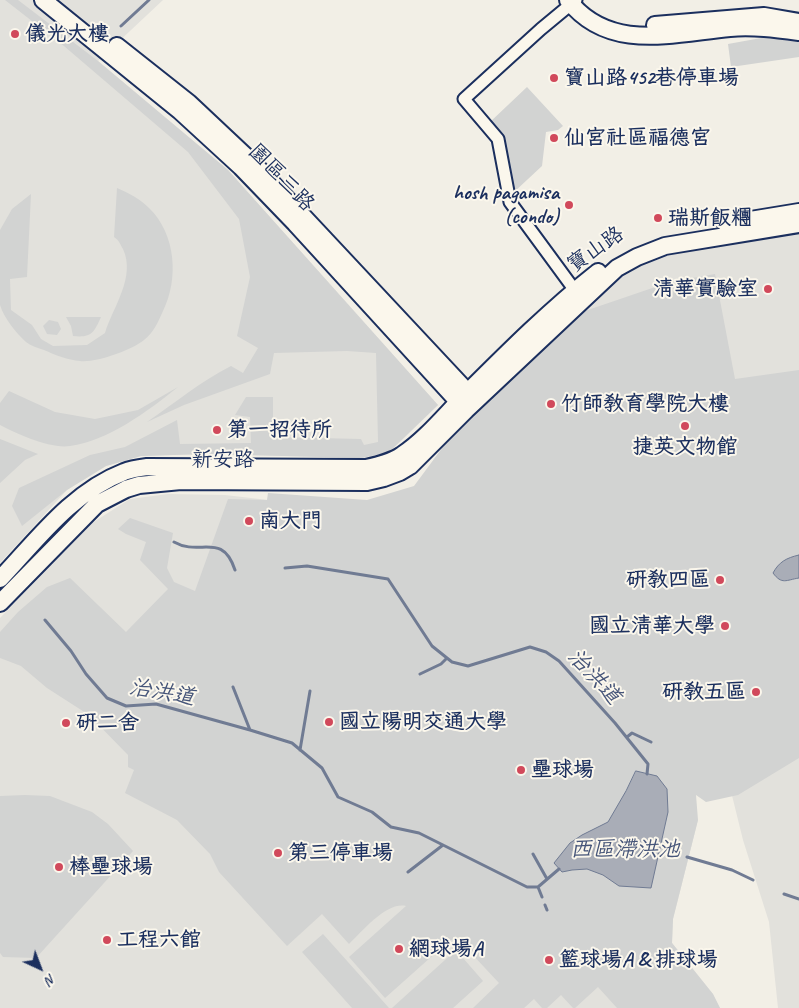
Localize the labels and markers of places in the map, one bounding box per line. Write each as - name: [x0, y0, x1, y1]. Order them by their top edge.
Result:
- place label: 儀光大樓: [25, 21, 109, 47]
- marker: 儀光大樓: [9, 28, 21, 40]
- place label: 寶山路452巷停車場: [564, 65, 739, 91]
- marker: 寶山路452巷停車場: [548, 72, 560, 84]
- place label: 仙宮社區福德宮: [564, 125, 711, 151]
- marker: 仙宮社區福德宮: [548, 132, 560, 144]
- place label: hosh pagamisa (condo): [453, 180, 559, 230]
- marker: hosh pagamisa (condo): [563, 199, 575, 211]
- place label: 瑞斯飯糰: [668, 205, 752, 231]
- marker: 瑞斯飯糰: [652, 212, 664, 224]
- place label: 清華實驗室: [653, 276, 758, 302]
- marker: 清華實驗室: [762, 283, 774, 295]
- place label: 竹師教育學院大樓: [561, 391, 729, 417]
- marker: 竹師教育學院大樓: [545, 398, 557, 410]
- place label: 第一招待所: [227, 417, 332, 443]
- marker: 捷英文物館: [679, 420, 691, 432]
- marker: 第一招待所: [211, 424, 223, 436]
- place label: 捷英文物館: [633, 434, 737, 460]
- place label: 南大門: [259, 508, 322, 534]
- marker: 南大門: [243, 515, 255, 527]
- place label: 研教四區: [626, 567, 710, 593]
- marker: 研教四區: [714, 574, 726, 586]
- place label: 國立清華大學: [589, 613, 715, 639]
- marker: 國立清華大學: [719, 620, 731, 632]
- place label: 研教五區: [662, 679, 746, 705]
- marker: 研教五區: [750, 686, 762, 698]
- place label: 國立陽明交通大學: [339, 709, 507, 735]
- place label: 研二舍: [76, 710, 139, 736]
- marker: 國立陽明交通大學: [323, 716, 335, 728]
- marker: 研二舍: [60, 717, 72, 729]
- place label: 壘球場: [531, 757, 594, 783]
- marker: 壘球場: [515, 764, 527, 776]
- place label: 第三停車場: [288, 840, 393, 866]
- marker: 第三停車場: [272, 847, 284, 859]
- place label: 棒壘球場: [69, 854, 153, 880]
- marker: 棒壘球場: [53, 861, 65, 873]
- place label: 工程六館: [117, 927, 201, 953]
- marker: 工程六館: [101, 934, 113, 946]
- place label: 網球場A: [409, 936, 483, 962]
- marker: 網球場A: [393, 943, 405, 955]
- place label: 籃球場A & 排球場: [559, 947, 718, 973]
- marker: 籃球場A & 排球場: [543, 954, 555, 966]

